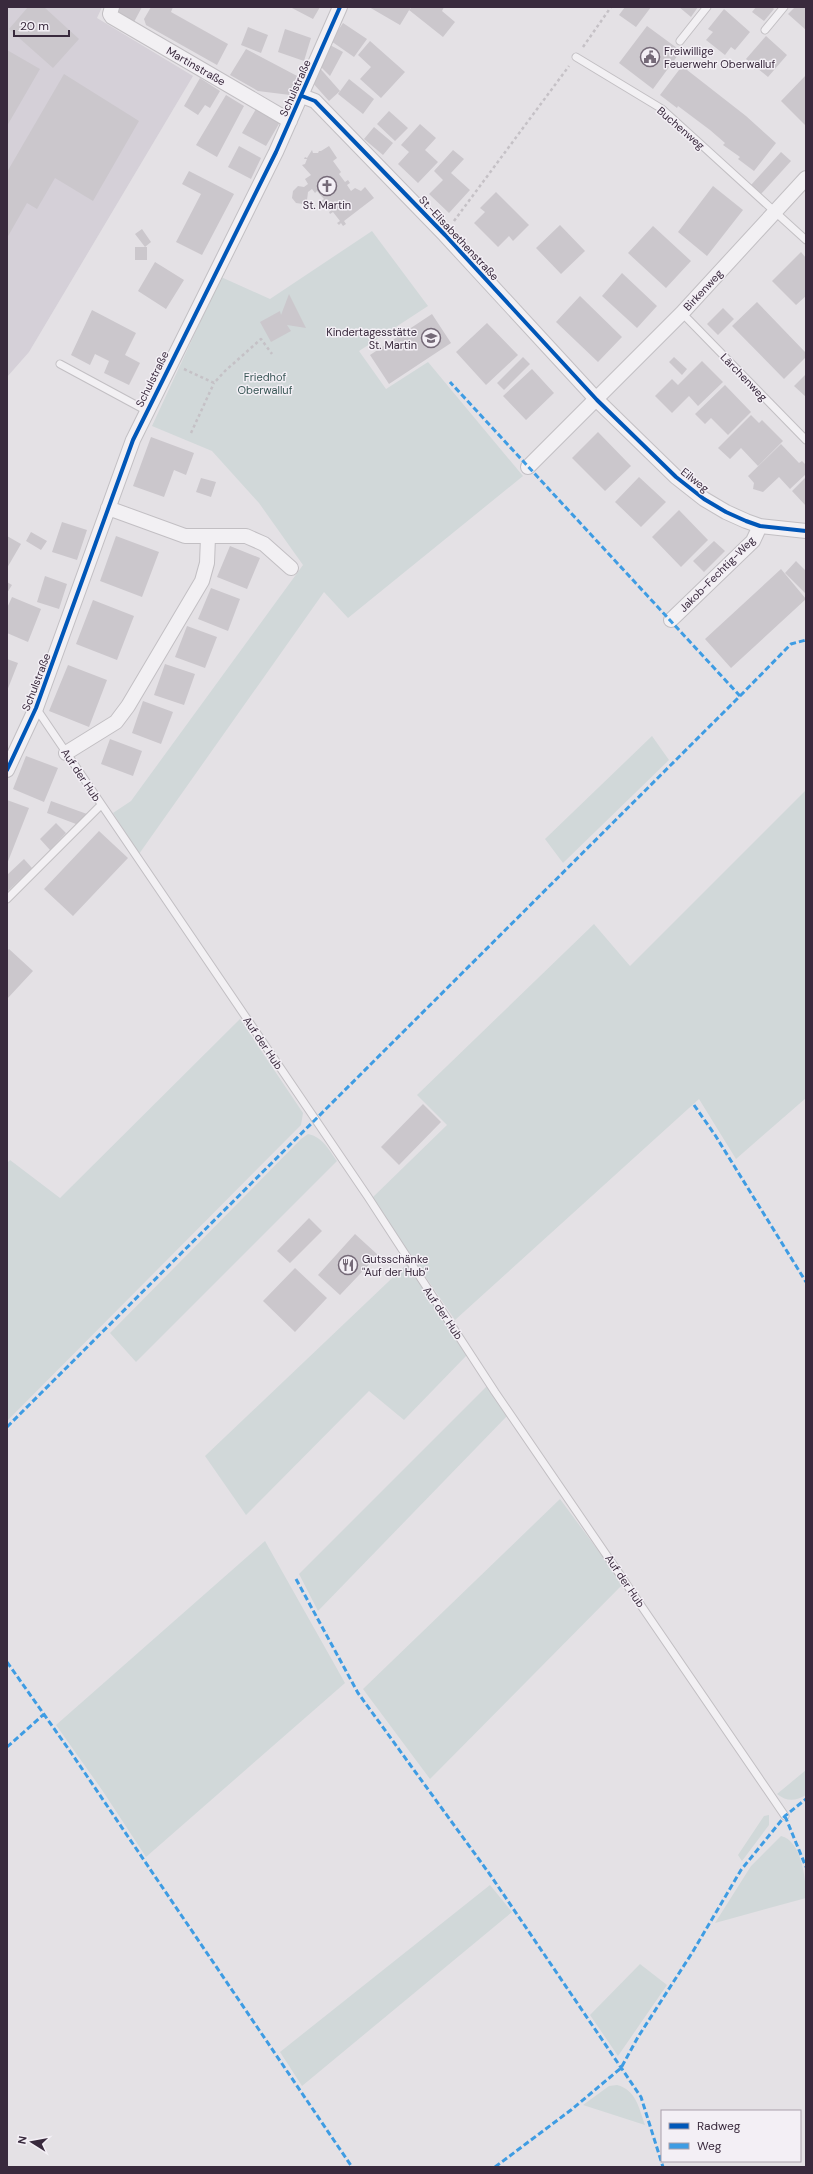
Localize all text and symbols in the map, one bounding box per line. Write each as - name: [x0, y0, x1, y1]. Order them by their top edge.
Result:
- scale bar: [14, 12, 69, 38]
- text: 20 m: [20, 18, 49, 34]
- street label: Martinstraße: [164, 44, 228, 88]
- place label: Freiwillige Feuerwehr Oberwalluf: [664, 44, 775, 71]
- public building icon: Freiwillige Feuerwehr Oberwalluf: [639, 46, 661, 68]
- street label: Schulstraße: [276, 57, 314, 119]
- street label: Buchenweg: [654, 103, 708, 153]
- church icon: St. Martin: [316, 175, 338, 197]
- street label: St.-Elisabethenstraße: [416, 193, 502, 283]
- place label: St. Martin: [303, 198, 351, 212]
- street label: Birkenweg: [680, 266, 726, 314]
- place label: Kindertagesstätte St. Martin: [326, 325, 417, 352]
- school or university icon: Kindertagesstätte St. Martin: [420, 327, 442, 349]
- street label: Schulstraße: [132, 349, 172, 409]
- street label: Lärchenweg: [718, 350, 770, 404]
- park label: Friedhof Oberwalluf: [238, 370, 293, 397]
- street label: Eilweg: [678, 465, 712, 495]
- street label: Jakob-Fechtig-Weg: [676, 533, 758, 615]
- street label: Schulstraße: [19, 651, 53, 713]
- street label: Auf der Hub: [58, 746, 104, 804]
- street label: Auf der Hub: [240, 1014, 286, 1072]
- place label: Gutsschänke "Auf der Hub": [362, 1252, 428, 1279]
- restaurant icon: Gutsschänke "Auf der Hub": [337, 1254, 359, 1276]
- street label: Auf der Hub: [420, 1284, 466, 1342]
- street label: Auf der Hub: [602, 1552, 648, 1610]
- legend: [661, 2110, 801, 2162]
- text: Radweg: [697, 2118, 741, 2134]
- north arrow: [12, 2122, 52, 2162]
- text: N: [15, 2135, 30, 2145]
- text: Weg: [697, 2138, 722, 2154]

